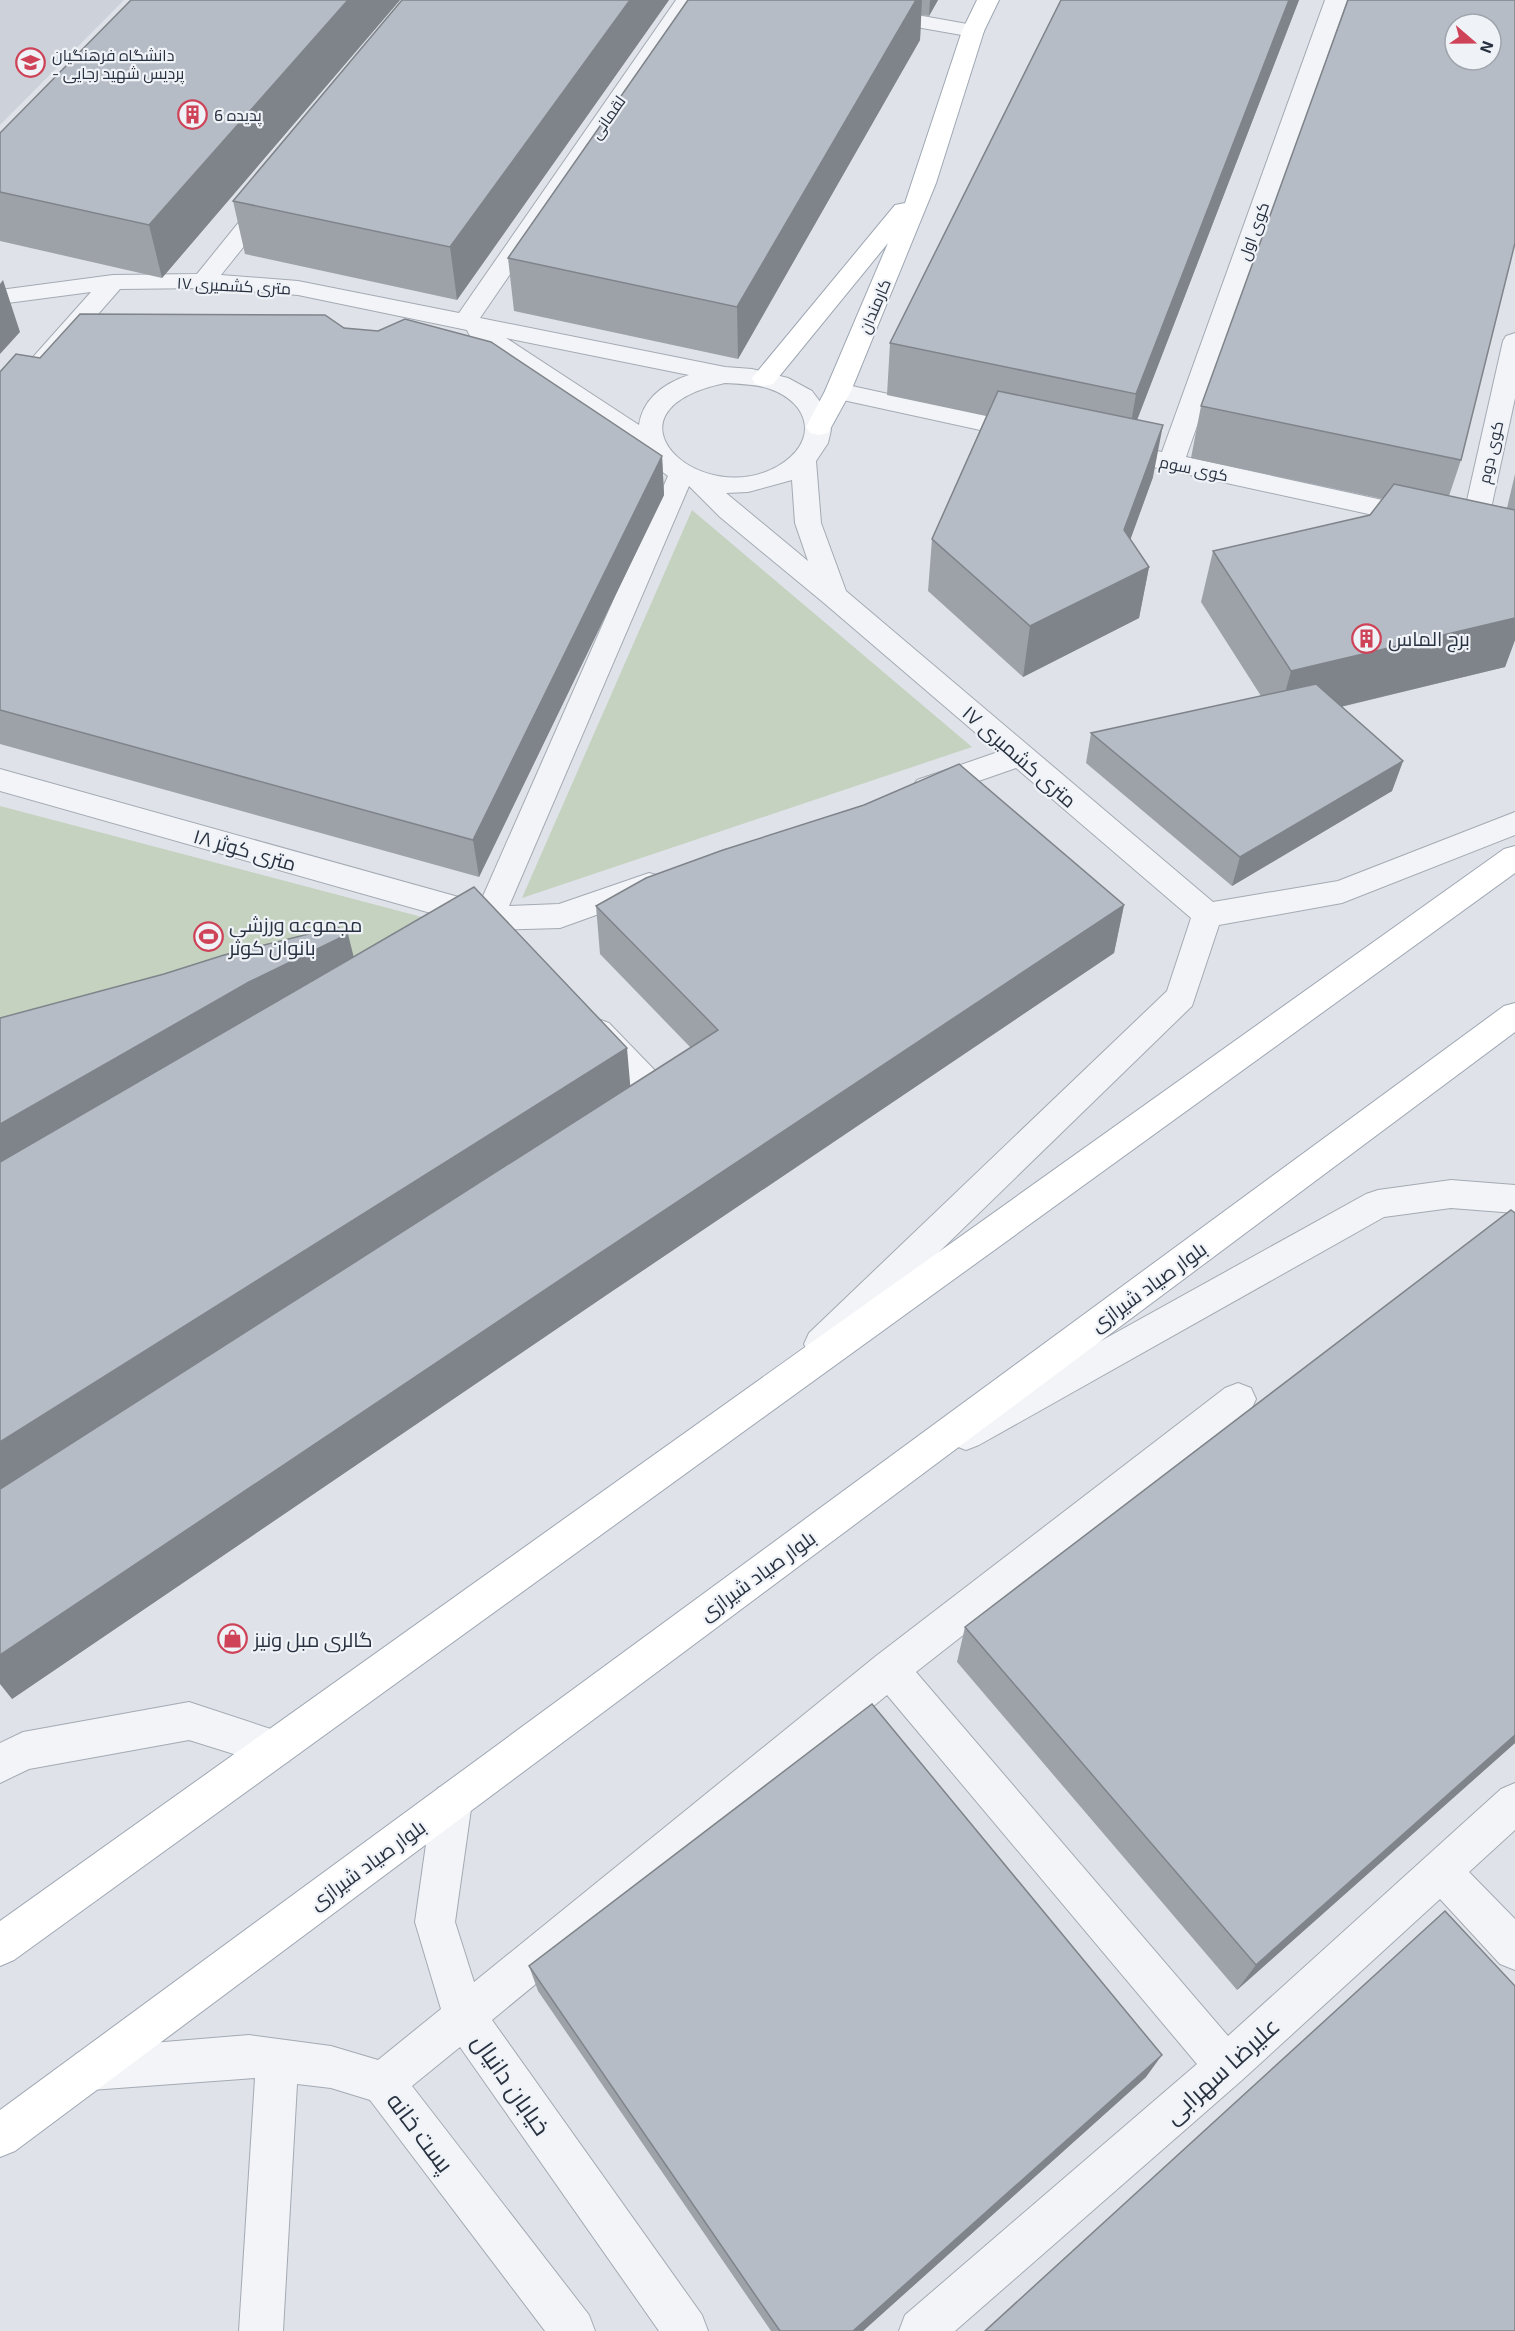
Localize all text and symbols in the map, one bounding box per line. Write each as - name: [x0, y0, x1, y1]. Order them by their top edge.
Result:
- north arrow: [1443, 12, 1503, 72]
- text: N: [1477, 39, 1498, 56]
- place label: دانشگاه فرهنگیان - پردیس شهید رجایی: [52, 45, 185, 85]
- school or university icon: دانشگاه فرهنگیان - پردیس شهید رجایی: [15, 47, 47, 79]
- street label: لقمانی: [585, 92, 630, 143]
- building icon: پدیده 6: [177, 98, 209, 130]
- place label: پدیده 6: [214, 105, 262, 127]
- street label: کوی اول: [1234, 199, 1274, 264]
- street label: ۱۷ متری کشمیری: [176, 273, 292, 299]
- street label: کارمندان: [854, 276, 896, 337]
- street label: کوی دوم: [1474, 419, 1509, 486]
- street label: کوی سوم: [1157, 451, 1230, 487]
- building icon: برج الماس: [1351, 622, 1383, 654]
- place label: برج الماس: [1388, 626, 1470, 653]
- street label: ۱۷ متری کشمیری: [957, 700, 1082, 814]
- street label: ۱۸ متری کوثر: [190, 823, 299, 877]
- place label: مجموعه ورزشی بانوان کوثر: [228, 912, 362, 961]
- sports icon: مجموعه ورزشی بانوان کوثر: [192, 920, 224, 952]
- street label: بلوار صیاد شیرازی: [1085, 1236, 1212, 1338]
- street label: بلوار صیاد شیرازی: [694, 1525, 821, 1627]
- shop icon: گالری مبل ونیز: [217, 1623, 249, 1655]
- place label: گالری مبل ونیز: [253, 1627, 373, 1653]
- street label: بلوار صیاد شیرازی: [304, 1814, 431, 1916]
- street label: علیرضا سهرابی: [1157, 2011, 1285, 2130]
- street label: خیابان دانیال: [466, 2028, 557, 2141]
- street label: پست خانه: [379, 2086, 461, 2180]

